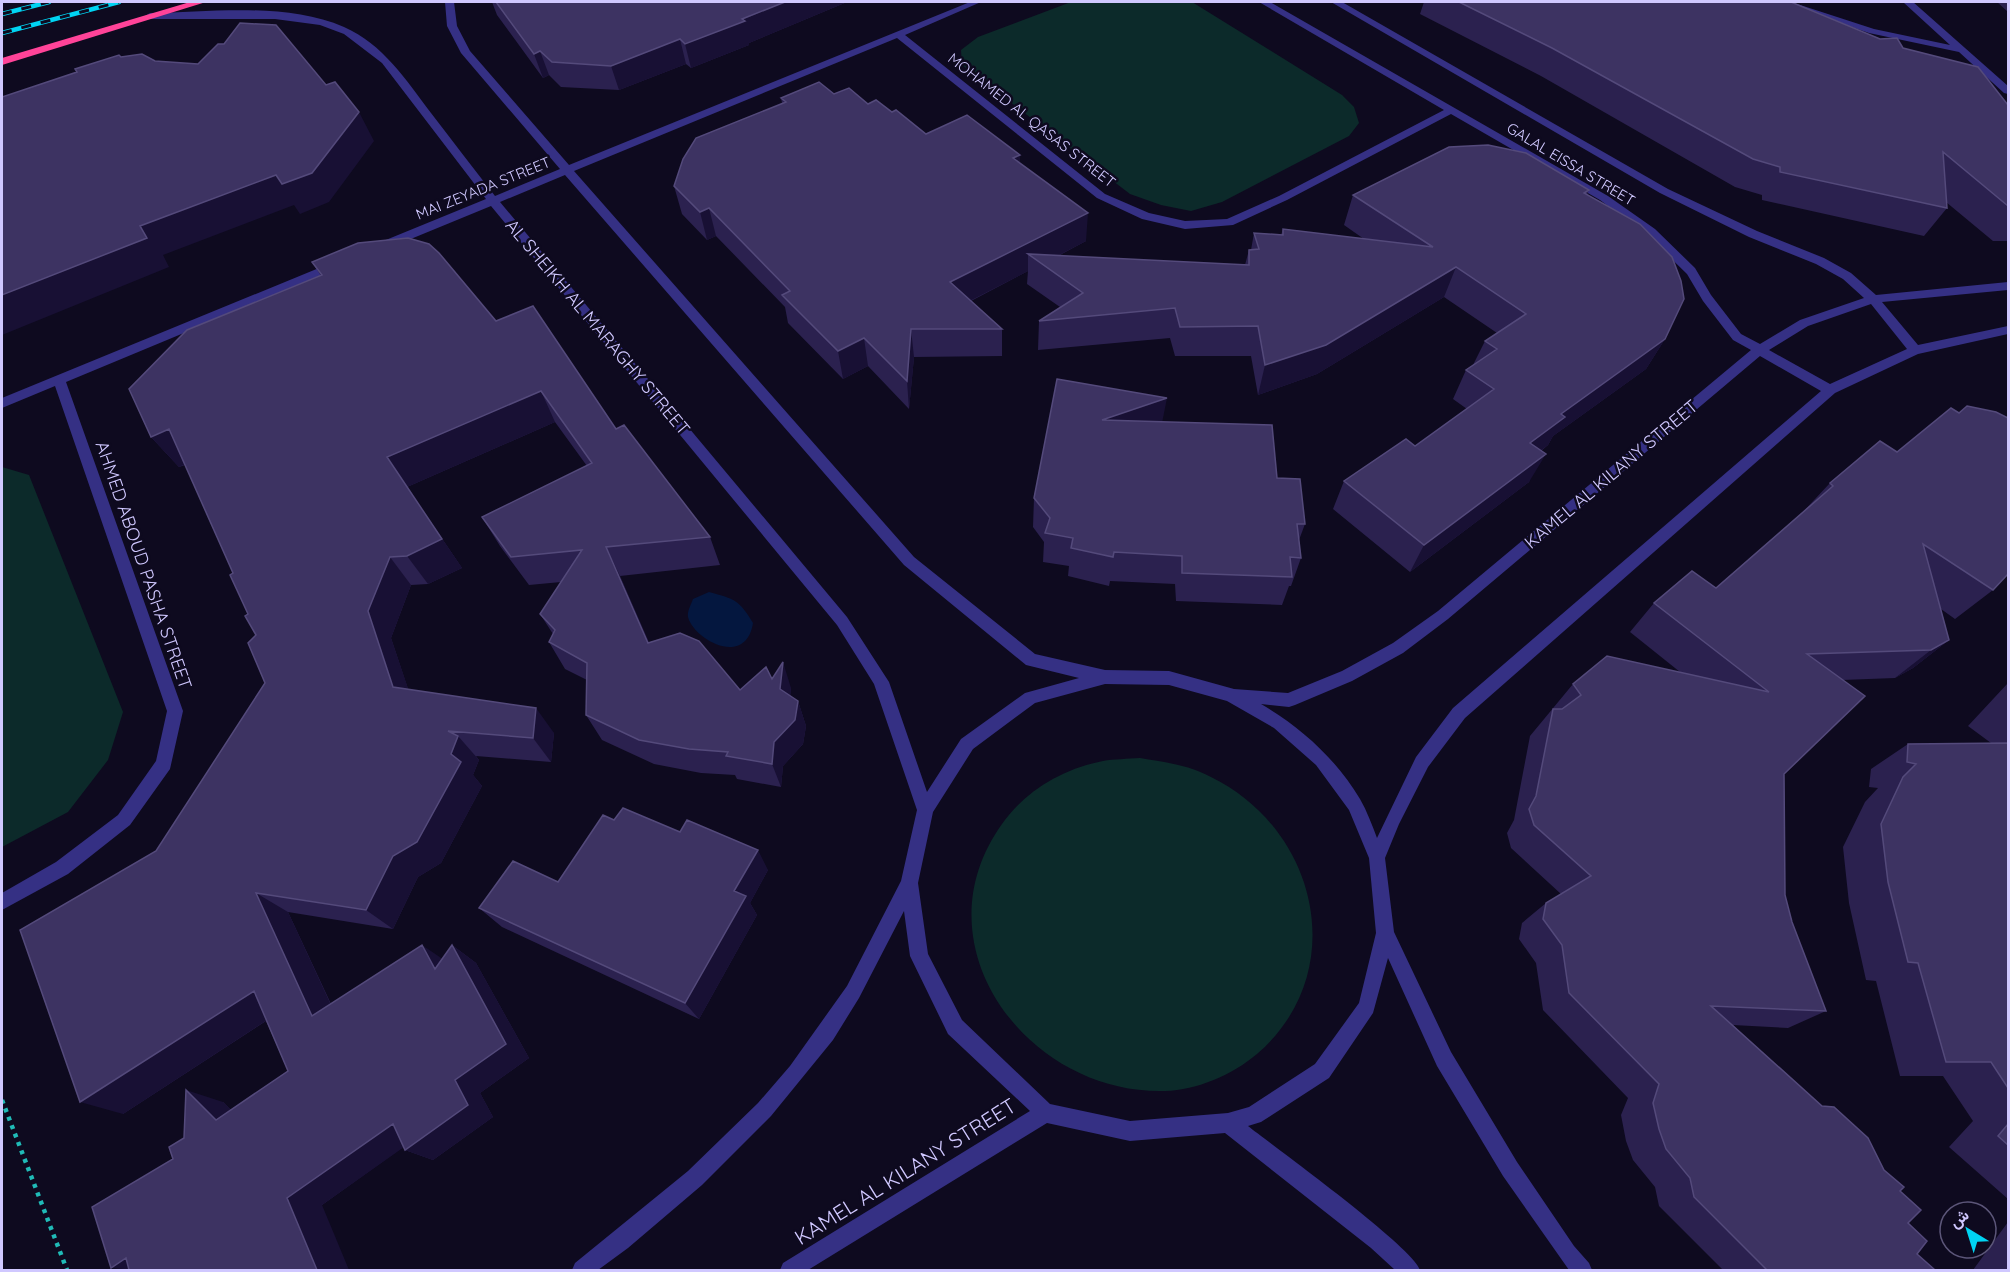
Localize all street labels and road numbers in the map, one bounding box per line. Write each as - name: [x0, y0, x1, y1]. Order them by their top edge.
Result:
- street label: MOHAMED AL QASAS STREET: [944, 49, 1120, 191]
- street label: GALAL EISSA STREET: [1503, 118, 1639, 210]
- street label: MAI ZEYADA STREET: [413, 152, 553, 224]
- street label: AL SHEIKH AL MARAGHY STREET: [501, 214, 695, 440]
- street label: KAMEL AL KILANY STREET: [1519, 394, 1703, 553]
- street label: AHMED ABOUD PASHA STREET: [91, 438, 197, 692]
- street label: KAMEL AL KILANY STREET: [789, 1092, 1021, 1250]

